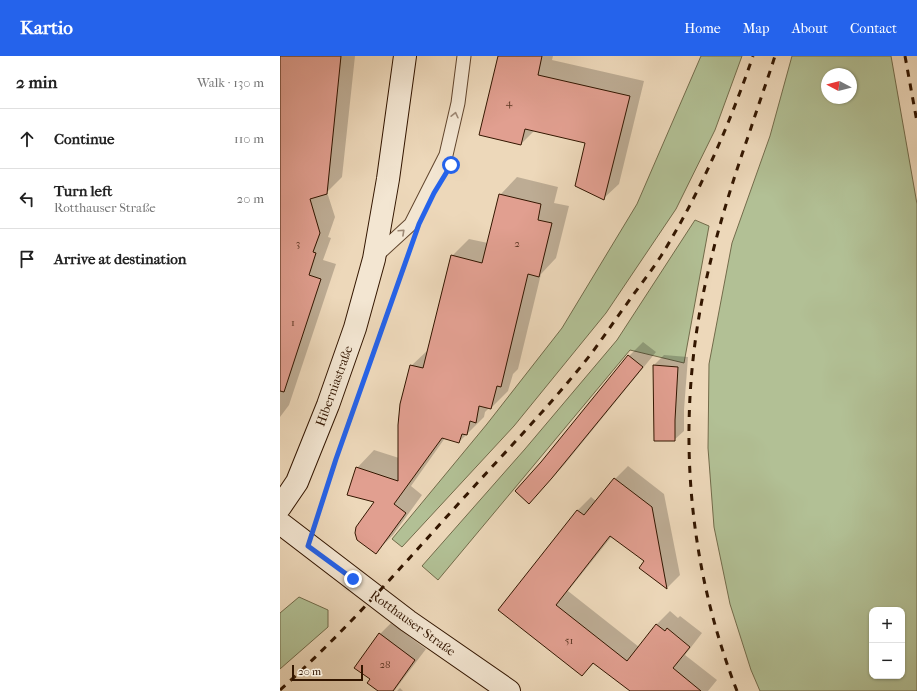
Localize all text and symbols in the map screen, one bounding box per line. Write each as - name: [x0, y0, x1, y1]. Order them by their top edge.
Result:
- text: Kartio: [20, 17, 73, 39]
- text: Home: [684, 20, 721, 37]
- text: Map: [743, 20, 770, 37]
- text: About: [792, 20, 828, 37]
- text: Contact: [850, 20, 897, 37]
- north arrow: [821, 68, 857, 104]
- text: 2 min: [16, 72, 57, 92]
- text: Walk · 130 m: [197, 75, 264, 90]
- house number: 4: [506, 96, 513, 109]
- one-way arrow: [451, 112, 459, 118]
- icon: ahead: [16, 128, 38, 150]
- text: Continue: [54, 130, 114, 148]
- text: 110 m: [234, 131, 264, 146]
- route start: [442, 156, 460, 174]
- text: Turn left: [54, 182, 112, 200]
- icon: left: [16, 188, 38, 210]
- text: 20 m: [237, 191, 264, 206]
- text: Rotthauser Straße: [54, 200, 156, 215]
- one-way arrow: [398, 230, 405, 237]
- house number: 3: [296, 237, 300, 250]
- house number: 2: [514, 237, 520, 250]
- icon: arrive: [16, 248, 38, 270]
- text: Arrive at destination: [54, 250, 186, 268]
- house number: 1: [291, 316, 295, 329]
- street label: Hiberniastraße: [312, 343, 356, 428]
- route end: [344, 570, 362, 588]
- street label: Rotthauser Straße: [367, 587, 459, 659]
- map controls: [869, 607, 905, 679]
- button: +: [869, 607, 905, 643]
- house number: 51: [565, 634, 573, 647]
- button: −: [869, 643, 905, 679]
- house number: 28: [379, 658, 391, 671]
- scale bar: [292, 663, 363, 682]
- text: 20 m: [298, 665, 321, 678]

